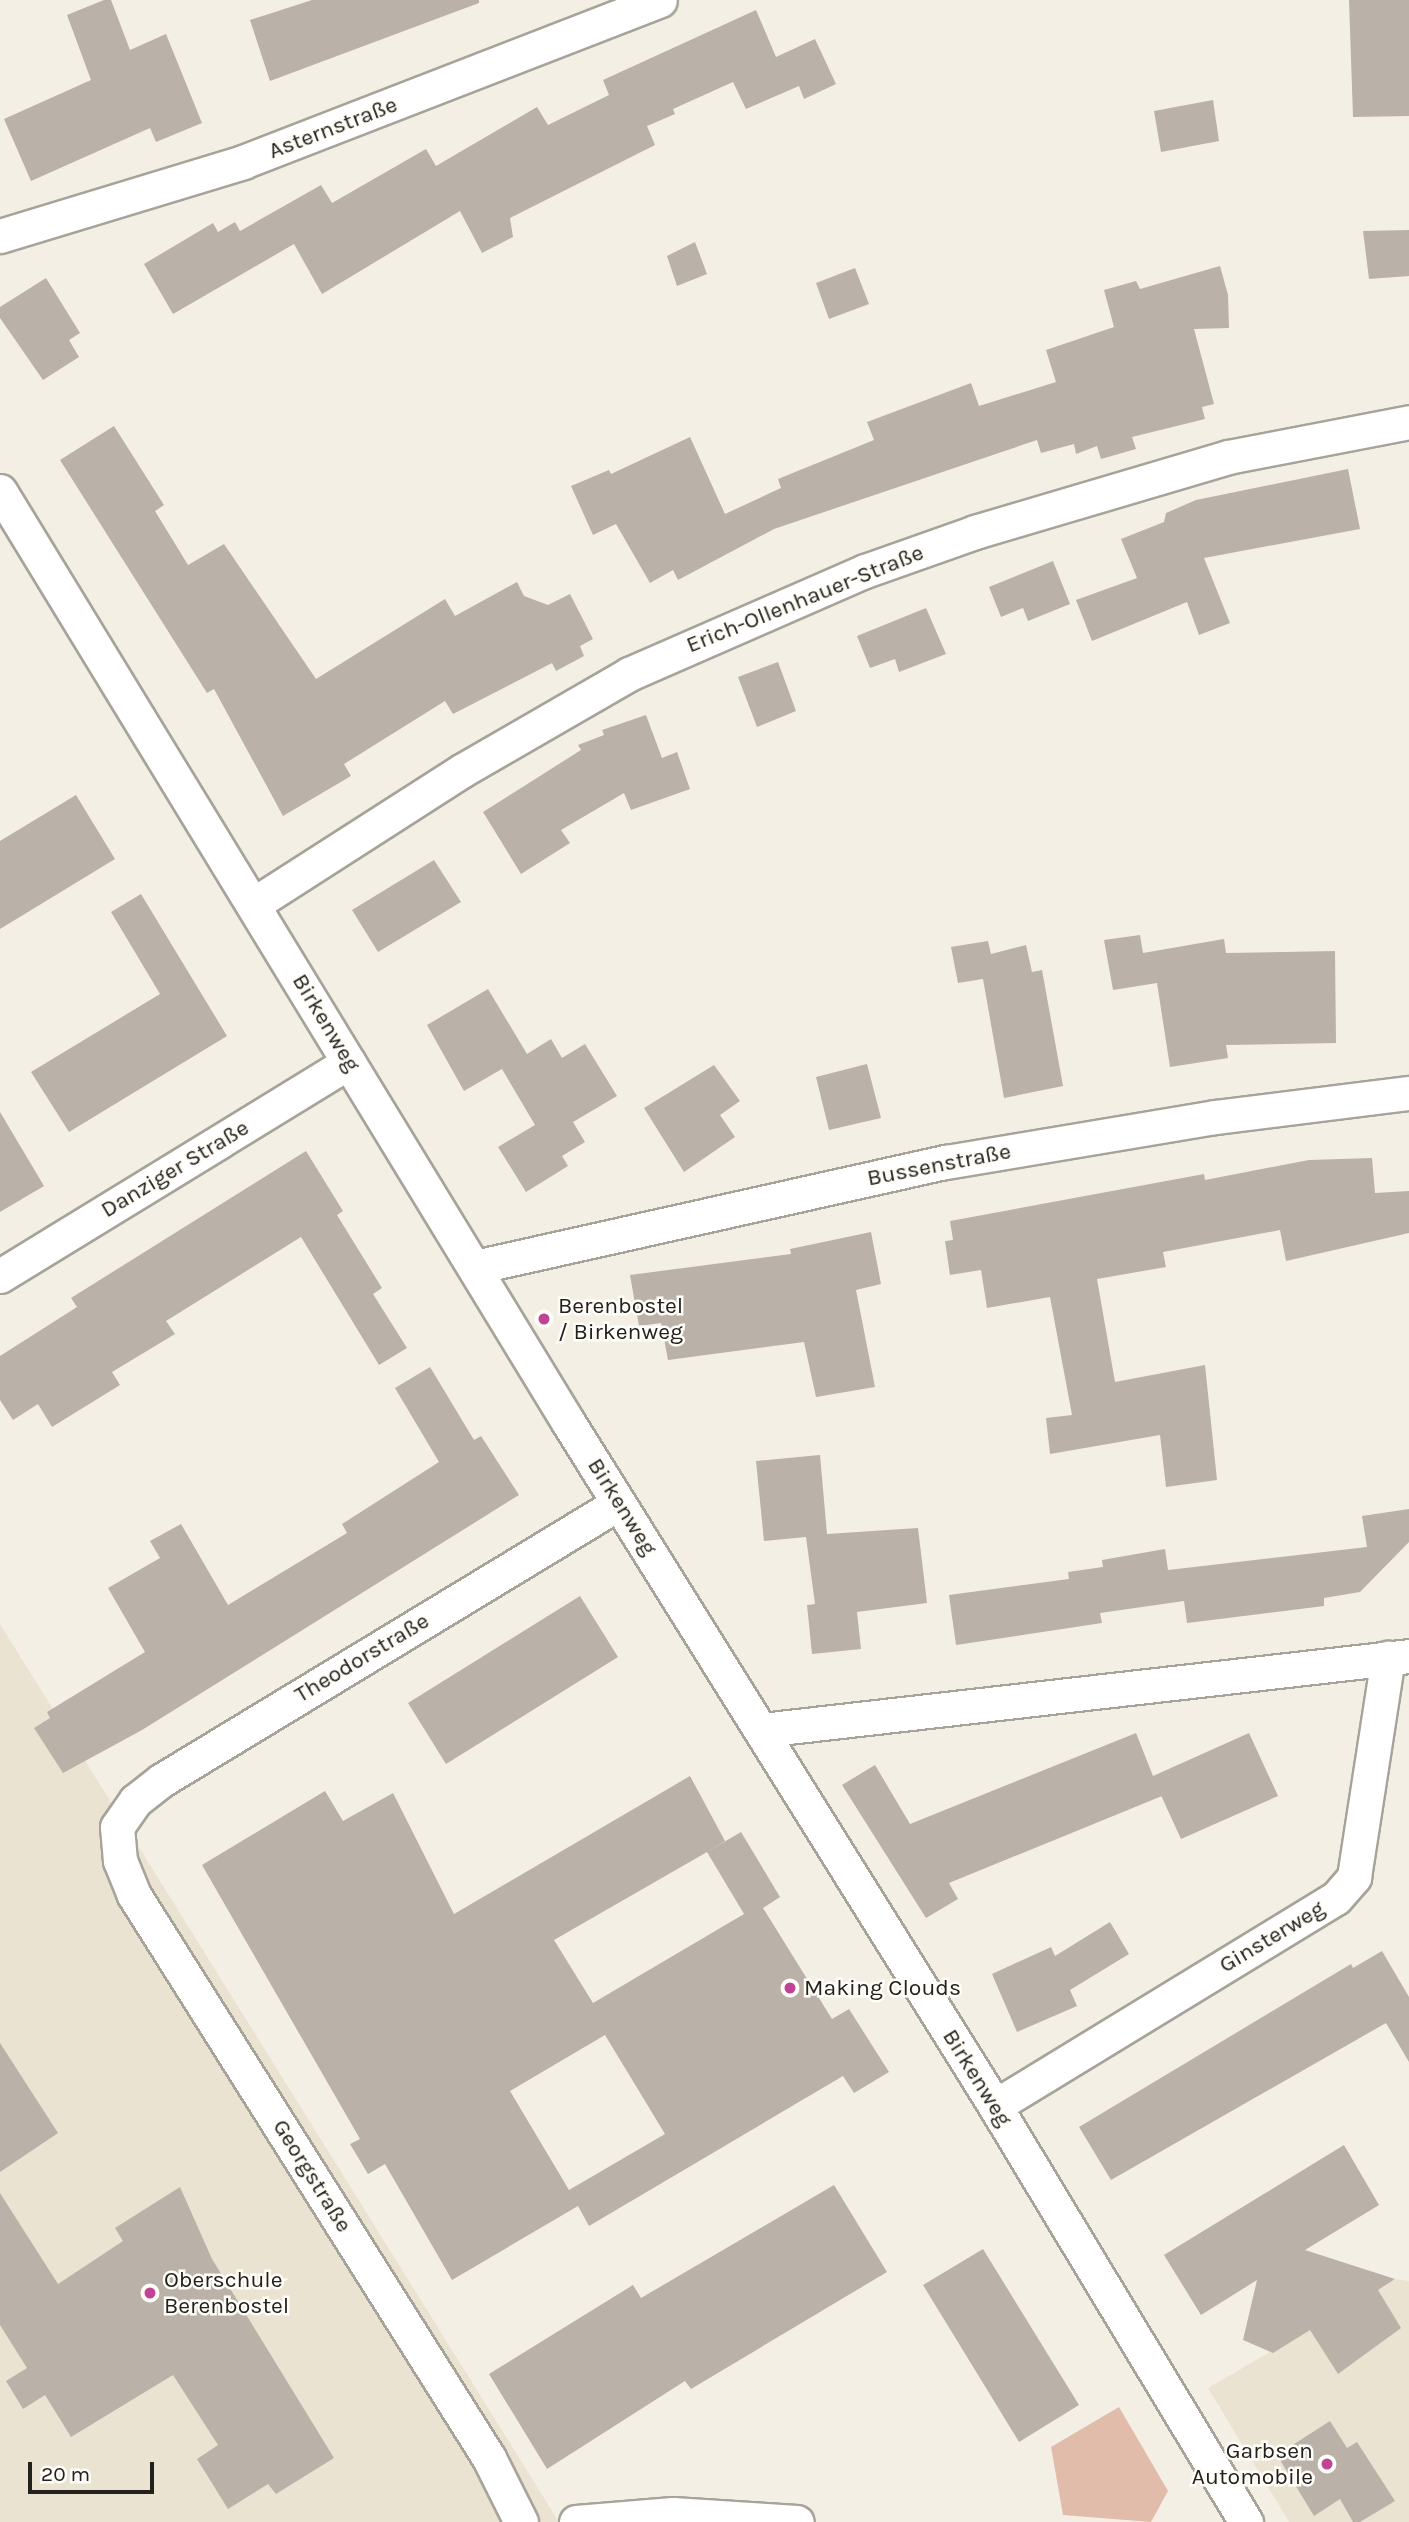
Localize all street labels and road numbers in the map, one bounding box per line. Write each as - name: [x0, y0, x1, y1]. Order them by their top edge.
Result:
- street label: Asternstraße: [265, 91, 401, 165]
- street label: Erich-Ollenhauer-Straße: [682, 539, 928, 659]
- street label: Birkenweg: [286, 969, 366, 1077]
- street label: Danziger Straße: [96, 1114, 254, 1224]
- street label: Bussenstraße: [865, 1138, 1013, 1192]
- street label: Birkenweg: [581, 1453, 663, 1561]
- street label: Theodorstraße: [290, 1607, 434, 1709]
- street label: Ginsterweg: [1214, 1895, 1330, 1979]
- street label: Birkenweg: [936, 2024, 1018, 2132]
- street label: Georgstraße: [266, 2115, 358, 2237]

